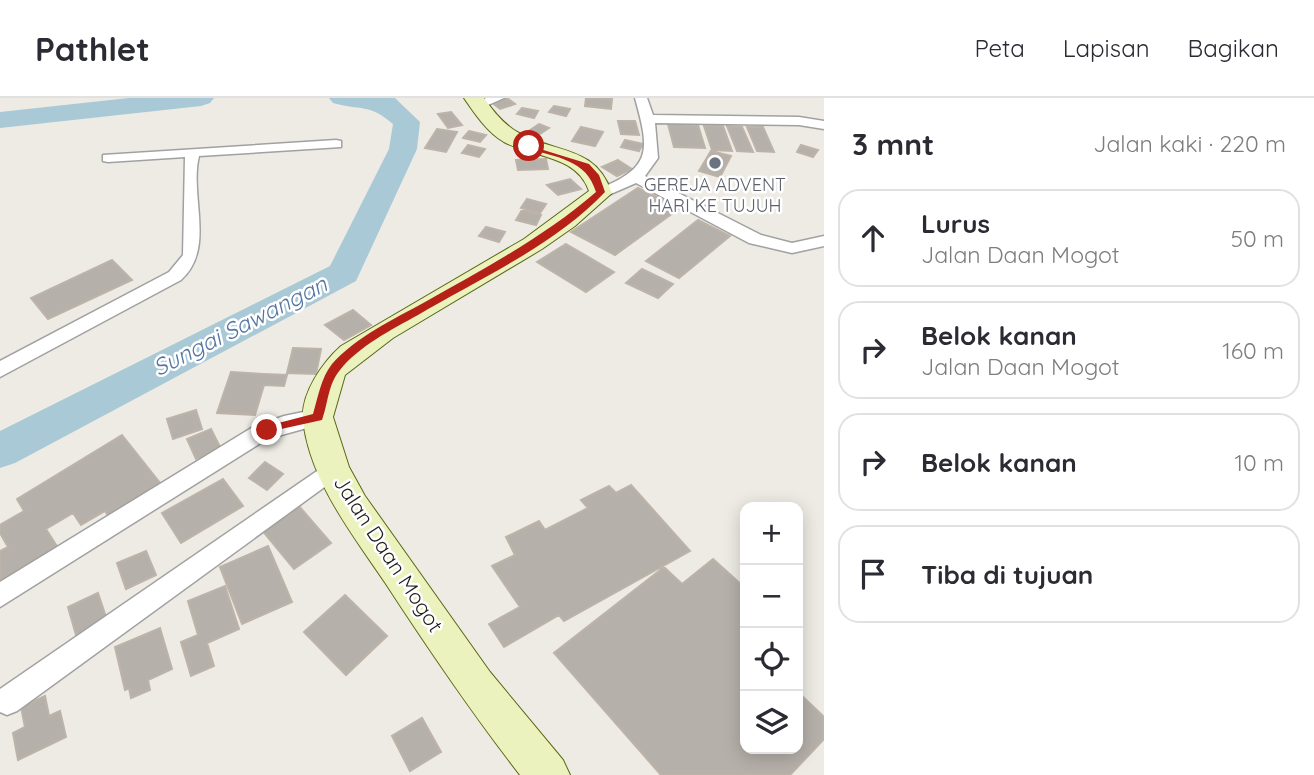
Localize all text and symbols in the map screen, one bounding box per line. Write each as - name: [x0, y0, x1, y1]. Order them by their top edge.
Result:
- text: Pathlet: [35, 28, 150, 69]
- text: Peta: [974, 33, 1025, 63]
- text: Lapisan: [1063, 33, 1150, 63]
- text: Bagikan: [1188, 33, 1279, 63]
- text: 3 mnt: [852, 125, 934, 163]
- text: Jalan kaki · 220 m: [1093, 129, 1286, 158]
- route start: [513, 130, 544, 161]
- marker: GEREJA ADVENT HARI KE TUJUH: [707, 155, 723, 171]
- place label: GEREJA ADVENT HARI KE TUJUH: [644, 173, 786, 217]
- text: Lurus: [921, 207, 990, 240]
- icon: ahead: [854, 219, 892, 257]
- text: 50 m: [1231, 224, 1284, 253]
- text: Jalan Daan Mogot: [921, 240, 1120, 269]
- water label: Sungai Sawangan: [148, 269, 332, 382]
- text: Belok kanan: [921, 319, 1077, 352]
- icon: right: [854, 331, 892, 369]
- text: 160 m: [1222, 336, 1284, 365]
- text: Jalan Daan Mogot: [921, 352, 1120, 381]
- route end: [251, 414, 282, 445]
- icon: right: [854, 443, 892, 481]
- text: Belok kanan: [921, 446, 1077, 479]
- text: 10 m: [1235, 448, 1284, 477]
- street label: Jalan Daan Mogot: [329, 470, 449, 637]
- map controls: [740, 502, 803, 754]
- button: +: [740, 502, 803, 565]
- icon: arrive: [854, 555, 892, 593]
- text: Tiba di tujuan: [921, 558, 1093, 591]
- button: −: [740, 565, 803, 628]
- button: locate: [740, 628, 803, 691]
- button: layers: [740, 691, 803, 754]

